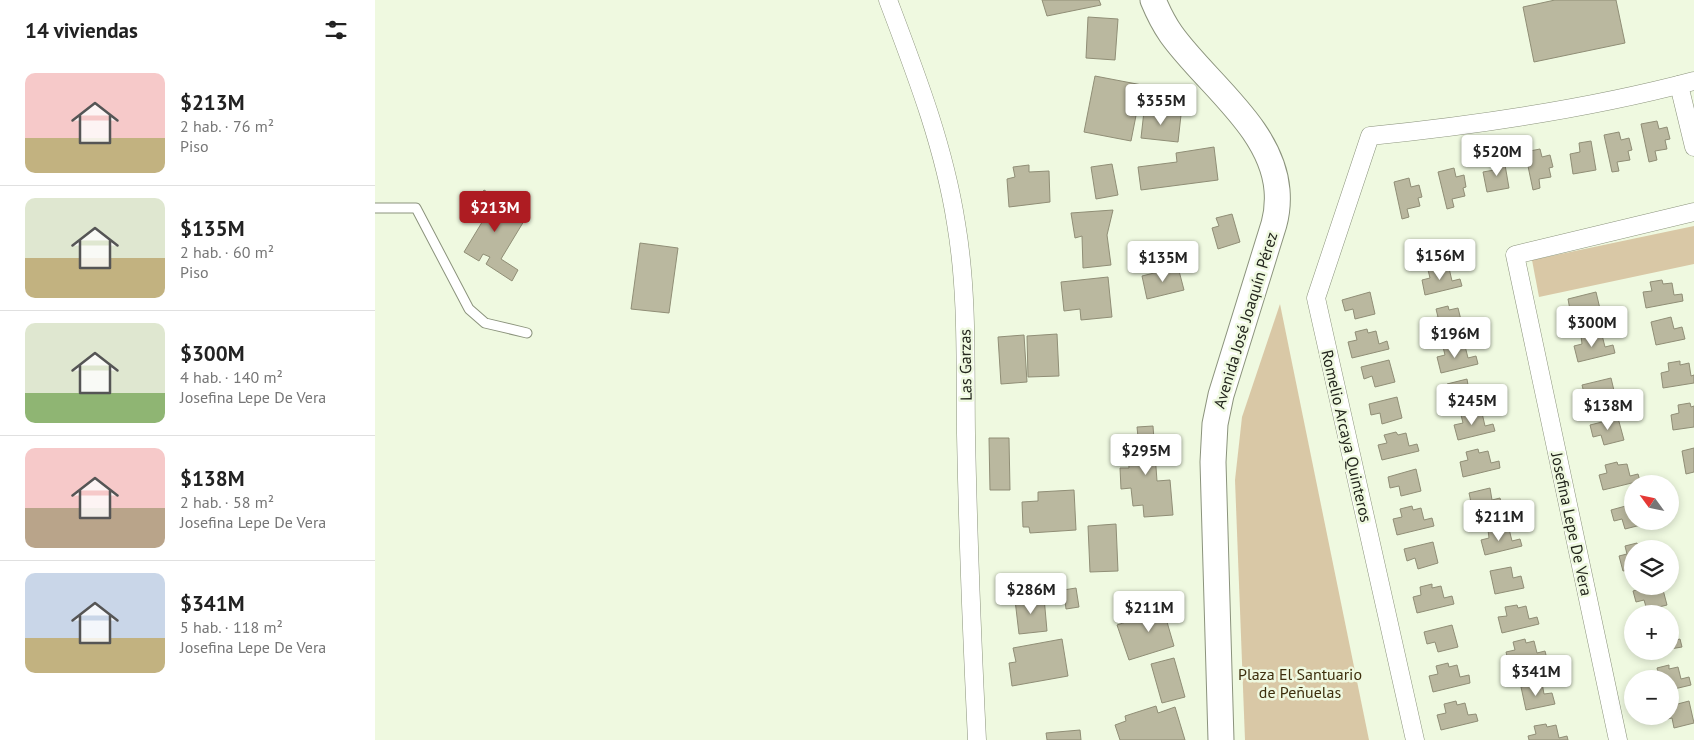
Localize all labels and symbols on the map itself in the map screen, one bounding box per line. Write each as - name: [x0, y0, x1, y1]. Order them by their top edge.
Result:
- pin: $355M: [1126, 84, 1196, 126]
- pin: $520M: [1462, 134, 1532, 177]
- pin: $213M: [460, 190, 530, 233]
- street label: Avenida José Joaquín Pérez: [1209, 229, 1281, 411]
- pin: $156M: [1405, 238, 1475, 281]
- pin: $135M: [1128, 240, 1198, 283]
- pin: $300M: [1557, 306, 1627, 348]
- pin: $196M: [1420, 316, 1490, 359]
- street label: Las Garzas: [954, 329, 976, 401]
- street label: Romelio Arcaya Quinteros: [1317, 348, 1377, 524]
- pin: $245M: [1437, 384, 1507, 426]
- pin: $138M: [1573, 388, 1643, 431]
- pin: $295M: [1111, 434, 1181, 476]
- street label: Josefina Lepe De Vera: [1547, 449, 1597, 598]
- north arrow: [1624, 475, 1679, 530]
- pin: $211M: [1464, 500, 1534, 542]
- pin: $286M: [996, 572, 1066, 615]
- pin: $211M: [1114, 590, 1184, 633]
- pin: $341M: [1501, 654, 1571, 697]
- park label: Plaza El Santuario de Peñuelas: [1238, 664, 1362, 702]

